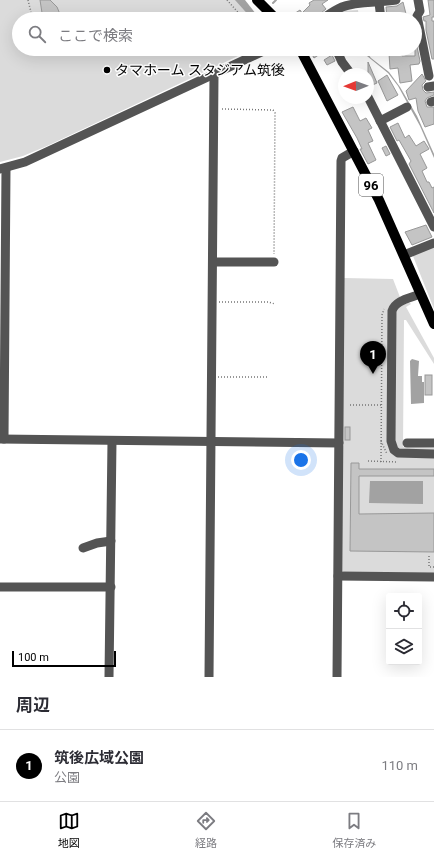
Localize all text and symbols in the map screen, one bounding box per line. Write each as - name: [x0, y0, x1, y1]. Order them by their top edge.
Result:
- search box: [12, 12, 422, 56]
- icon: search: [26, 23, 48, 45]
- text: ここで検索: [58, 27, 133, 45]
- place label: タマホーム スタジアム筑後: [115, 62, 285, 78]
- marker: タマホーム スタジアム筑後: [102, 65, 112, 75]
- north arrow: [338, 68, 374, 104]
- road number: 96: [359, 174, 383, 196]
- pin: 1: [360, 341, 386, 374]
- your location: [291, 450, 311, 470]
- map controls: [386, 593, 422, 665]
- button: locate: [386, 593, 422, 629]
- button: layers: [386, 629, 422, 665]
- scale bar: [12, 649, 116, 668]
- text: 100 m: [18, 651, 49, 664]
- text: 周辺: [16, 695, 50, 715]
- text: 筑後広域公園: [54, 749, 144, 767]
- text: 1: [25, 758, 33, 773]
- text: 110 m: [381, 758, 418, 773]
- text: 公園: [54, 770, 80, 785]
- tab: 地図: [58, 810, 80, 850]
- tab: 経路: [195, 810, 217, 850]
- tab: 保存済み: [332, 810, 376, 850]

